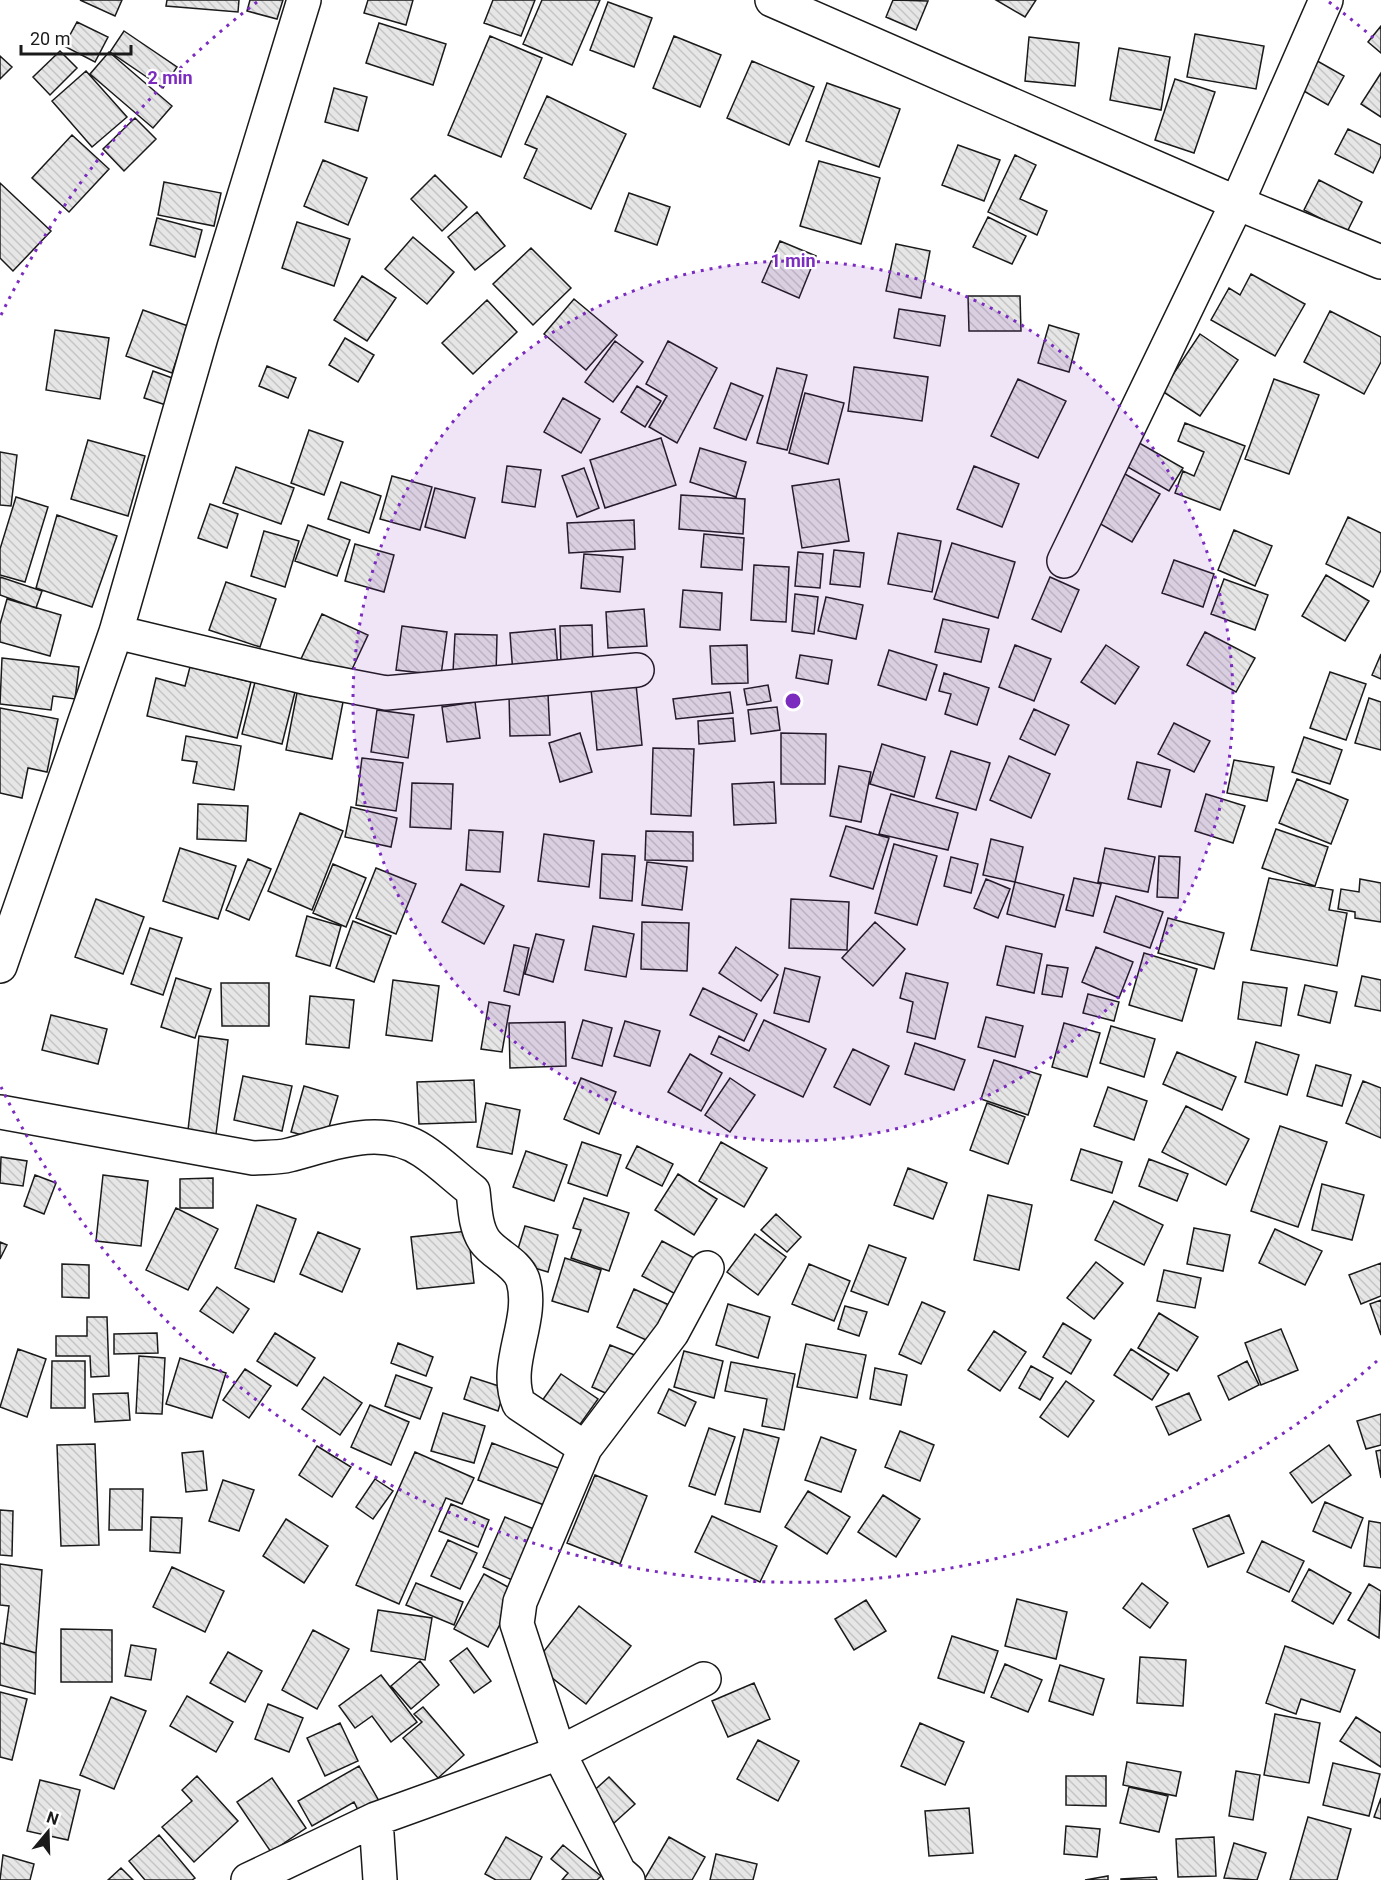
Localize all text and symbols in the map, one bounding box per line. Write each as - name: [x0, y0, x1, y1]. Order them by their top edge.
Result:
- scale bar: [21, 18, 130, 56]
- text: 20 m: [30, 28, 70, 49]
- text: 2 min: [147, 67, 193, 88]
- text: 1 min: [770, 250, 816, 271]
- centre of rings: [783, 691, 803, 711]
- north arrow: [18, 1802, 78, 1862]
- text: N: [44, 1807, 61, 1829]

